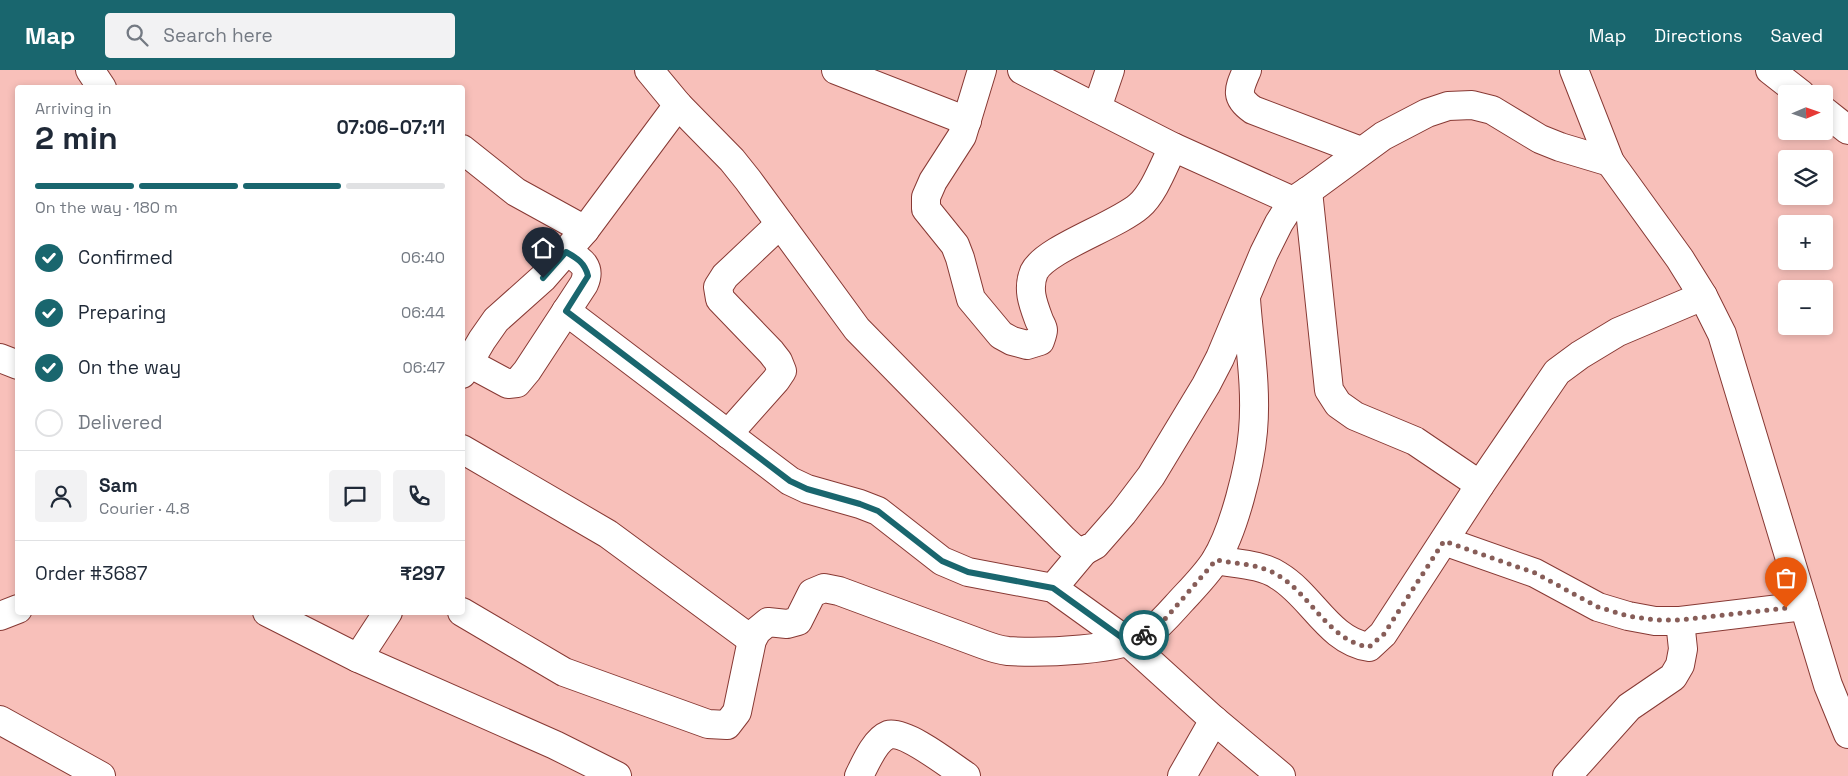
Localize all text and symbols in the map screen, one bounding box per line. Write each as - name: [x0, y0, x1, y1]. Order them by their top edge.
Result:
- search box: [105, 13, 455, 58]
- text: Map: [25, 20, 75, 51]
- icon: search: [123, 21, 151, 49]
- text: Search here: [163, 23, 273, 48]
- text: Map: [1589, 24, 1626, 47]
- text: Directions: [1654, 24, 1743, 47]
- text: Saved: [1771, 24, 1823, 47]
- north arrow: [1778, 85, 1832, 140]
- map controls: [1778, 85, 1833, 335]
- text: Arriving in: [35, 98, 112, 119]
- text: 07:06–07:11: [336, 115, 445, 140]
- text: 2 min: [35, 118, 118, 158]
- button: layers: [1778, 150, 1833, 205]
- text: On the way · 180 m: [35, 197, 178, 218]
- button: +: [1778, 215, 1833, 270]
- pin: [522, 227, 564, 278]
- icon: home: [529, 234, 557, 262]
- icon: check: [35, 244, 63, 272]
- text: Confirmed: [78, 245, 173, 270]
- text: 06:40: [401, 247, 445, 268]
- button: −: [1778, 280, 1833, 335]
- icon: check: [35, 299, 63, 327]
- text: Preparing: [78, 300, 166, 325]
- text: 06:44: [401, 302, 445, 323]
- icon: check: [35, 354, 63, 382]
- text: On the way: [78, 355, 181, 380]
- text: 06:47: [402, 357, 445, 378]
- text: Delivered: [78, 410, 163, 435]
- button: person: [35, 470, 87, 522]
- button: chat: [329, 470, 381, 522]
- button: phone: [393, 470, 445, 522]
- text: Sam: [99, 473, 138, 498]
- text: Courier · 4.8: [99, 498, 190, 519]
- pin: [1765, 557, 1807, 608]
- text: Order #3687: [35, 561, 147, 586]
- text: ₹297: [400, 561, 445, 586]
- icon: bag: [1772, 564, 1800, 592]
- courier: [1119, 610, 1169, 660]
- icon: bike: [1130, 621, 1158, 649]

